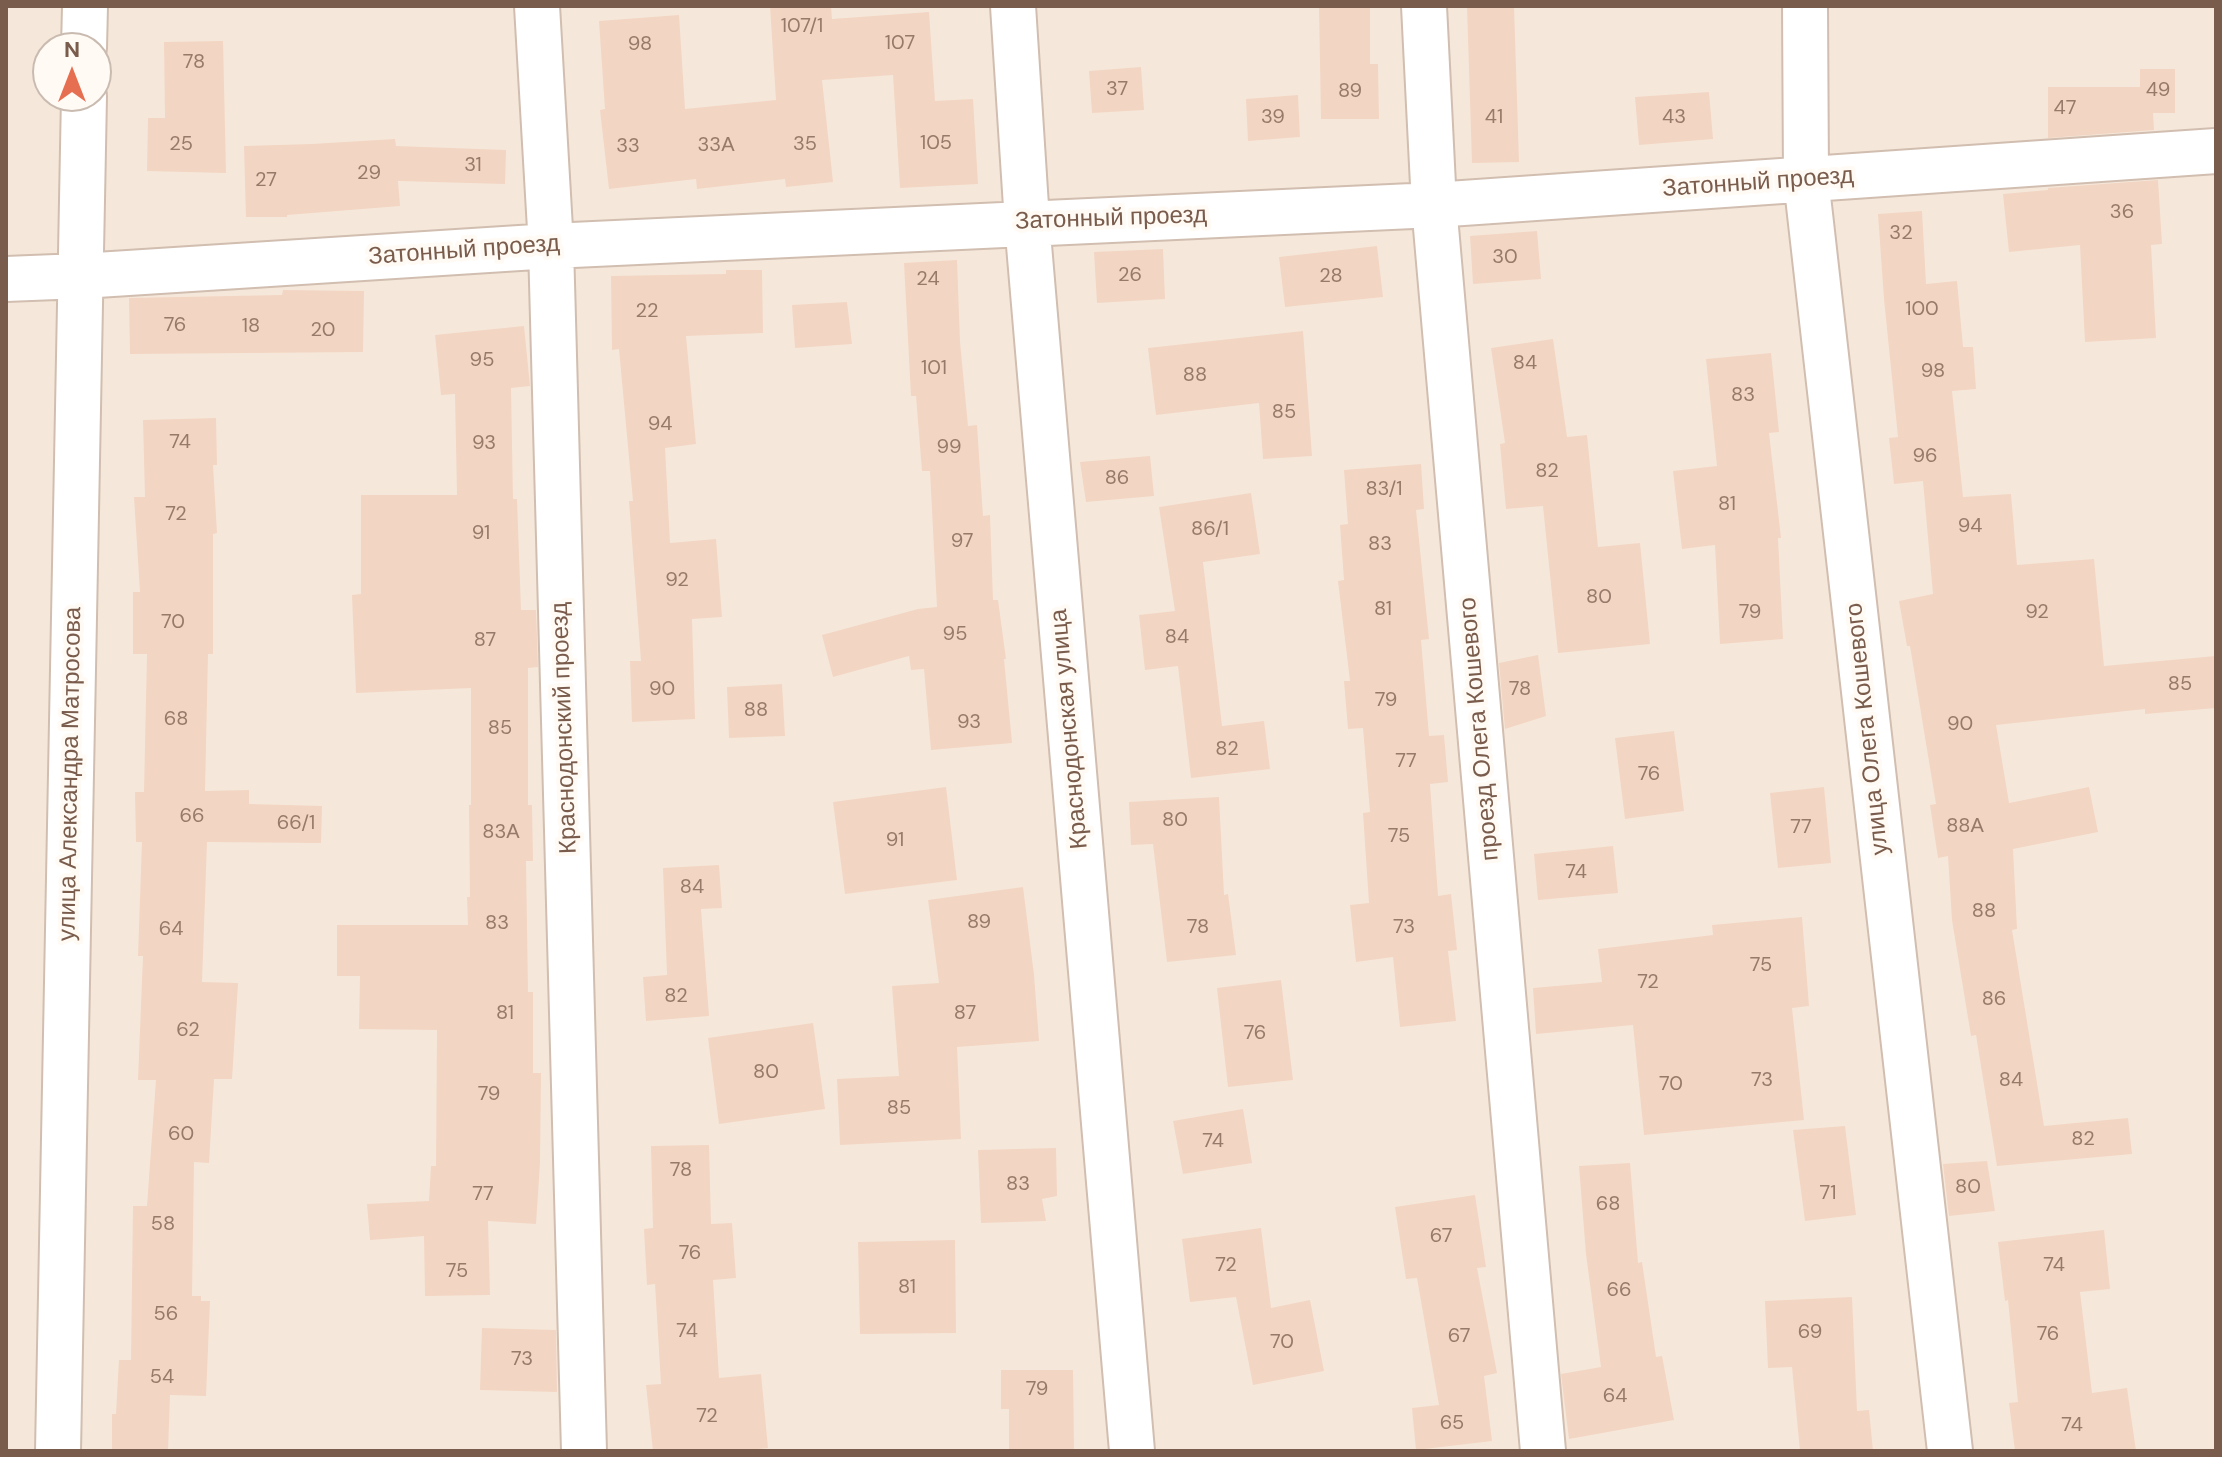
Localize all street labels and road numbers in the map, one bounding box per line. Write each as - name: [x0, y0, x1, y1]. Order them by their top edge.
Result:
- street label: Затонный проезд: [1661, 162, 1855, 204]
- street label: Затонный проезд: [1015, 201, 1207, 237]
- street label: Затонный проезд: [367, 230, 561, 272]
- street label: проезд Олега Кошевого: [1454, 596, 1506, 862]
- street label: улица Олега Кошевого: [1840, 601, 1896, 857]
- street label: Краснодонский проезд: [546, 602, 584, 854]
- street label: улица Александра Матросова: [54, 607, 88, 941]
- street label: Краснодонская улица: [1045, 608, 1095, 850]

